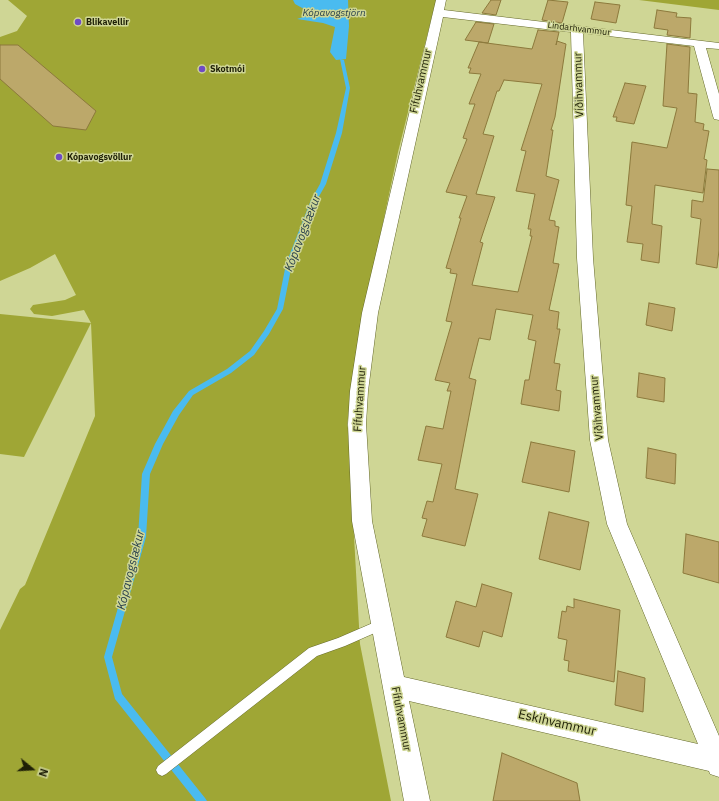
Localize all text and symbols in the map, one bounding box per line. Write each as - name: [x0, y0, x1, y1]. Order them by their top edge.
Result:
- water label: Kópavogstjörn: [302, 7, 366, 19]
- marker: Blikavellir: [73, 17, 83, 27]
- place label: Blikavellir: [86, 17, 129, 27]
- street label: Lindarhvammur: [547, 20, 611, 38]
- street label: Fífuhvammur: [407, 48, 435, 114]
- street label: Víðihvammur: [571, 52, 587, 118]
- marker: Skotmói: [197, 64, 207, 74]
- place label: Skotmói: [210, 64, 245, 74]
- marker: Kópavogsvöllur: [54, 152, 64, 162]
- place label: Kópavogsvöllur: [67, 152, 132, 162]
- water label: Kópavogslækur: [282, 192, 324, 274]
- street label: Fífuhvammur: [351, 366, 369, 432]
- street label: Víðihvammur: [588, 375, 606, 441]
- water label: Kópavogslækur: [114, 529, 148, 611]
- street label: Fífuhvammur: [388, 686, 414, 752]
- street label: Eskihvammur: [517, 706, 597, 740]
- north arrow: [12, 749, 52, 789]
- text: N: [36, 767, 51, 779]

